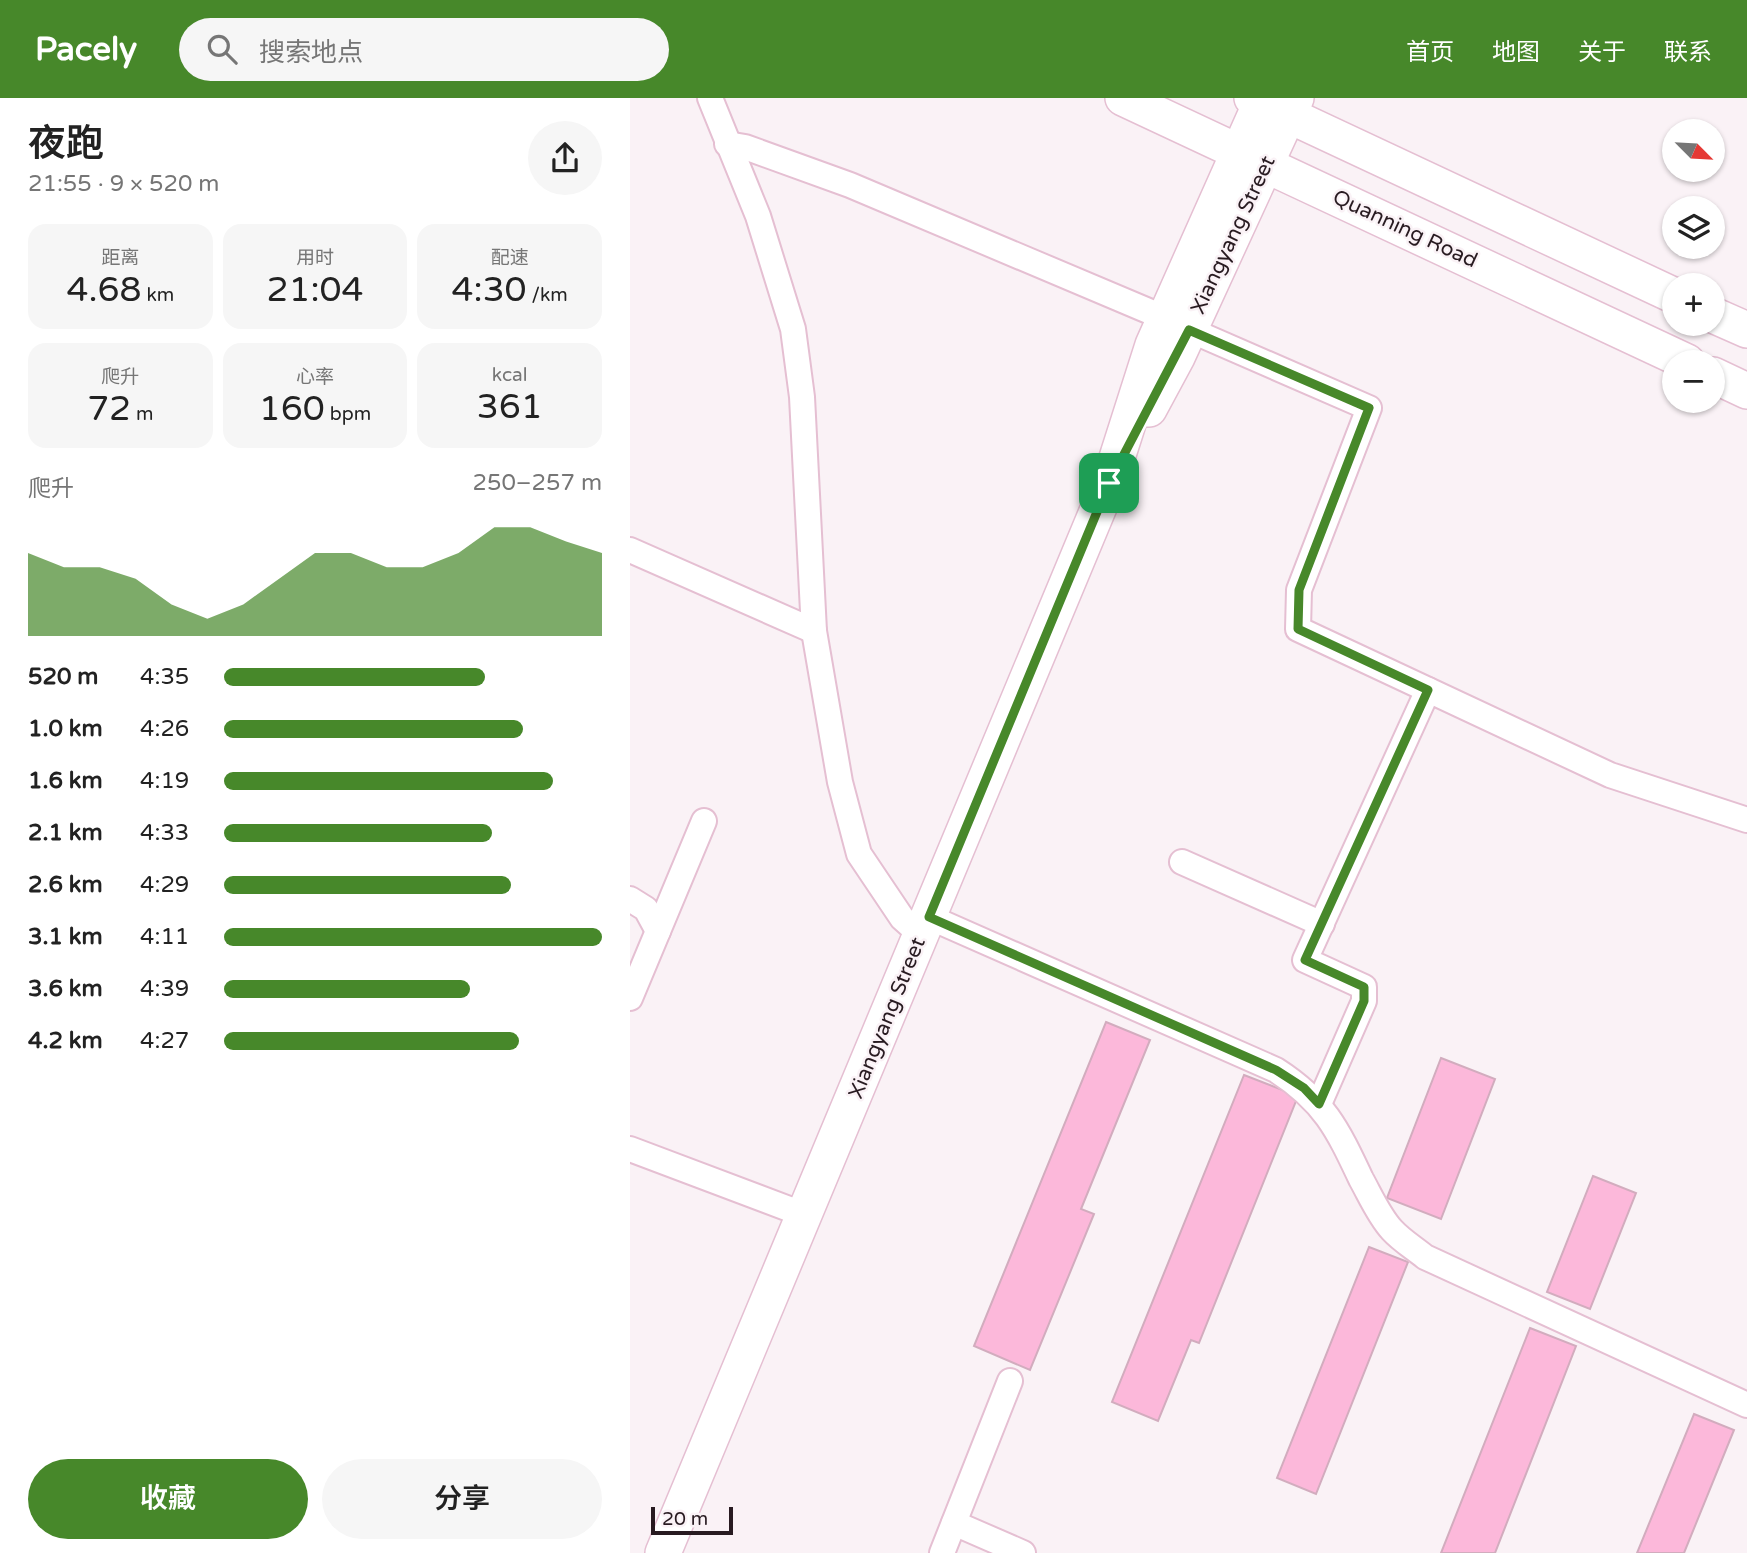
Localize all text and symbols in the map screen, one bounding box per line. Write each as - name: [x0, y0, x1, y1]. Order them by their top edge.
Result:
- search box: [179, 18, 669, 81]
- text: Pacely: [35, 30, 137, 69]
- icon: search: [203, 30, 241, 68]
- text: 搜索地点: [259, 37, 363, 68]
- text: 首页: [1406, 38, 1454, 67]
- text: 地图: [1492, 38, 1540, 67]
- text: 关于: [1578, 38, 1626, 67]
- text: 联系: [1664, 38, 1712, 67]
- north arrow: [1662, 119, 1726, 182]
- map controls: [1662, 119, 1725, 413]
- text: 夜跑: [28, 121, 104, 167]
- button: share: [528, 121, 602, 195]
- street label: Xiangyang Street: [1185, 152, 1281, 318]
- text: 21:55 · 9 × 520 m: [28, 170, 219, 198]
- street label: Quanning Road: [1329, 185, 1481, 273]
- button: layers: [1662, 196, 1725, 259]
- text: 距离: [101, 247, 139, 269]
- text: 用时: [296, 247, 334, 269]
- text: 配速: [491, 247, 529, 269]
- text: 4.68: [66, 269, 141, 311]
- text: 21:04: [266, 269, 364, 311]
- text: 4:30: [452, 269, 527, 311]
- button: +: [1662, 273, 1725, 336]
- text: km: [141, 284, 174, 306]
- text: /km: [527, 284, 568, 306]
- button: −: [1662, 350, 1725, 413]
- text: kcal: [492, 364, 528, 386]
- text: 爬升: [101, 366, 139, 388]
- text: 心率: [296, 366, 334, 388]
- text: 361: [477, 386, 543, 428]
- text: 72: [87, 388, 131, 430]
- text: 160: [259, 388, 325, 430]
- text: m: [131, 403, 154, 425]
- text: bpm: [325, 403, 371, 425]
- pin: [1079, 453, 1139, 513]
- icon: arrive: [1090, 464, 1128, 502]
- text: 250–257 m: [473, 469, 602, 497]
- text: 爬升: [28, 475, 74, 503]
- text: 520 m: [28, 663, 98, 691]
- text: 4:35: [140, 663, 189, 691]
- text: 1.0 km: [28, 715, 103, 743]
- text: 4:26: [140, 715, 189, 743]
- text: 1.6 km: [28, 767, 103, 795]
- text: 4:19: [140, 767, 189, 795]
- text: 2.1 km: [28, 819, 103, 847]
- text: 4:33: [140, 819, 189, 847]
- text: 2.6 km: [28, 871, 103, 899]
- text: 4:29: [140, 871, 189, 899]
- text: 3.1 km: [28, 923, 103, 951]
- text: 4:11: [140, 923, 189, 951]
- street label: Xiangyang Street: [843, 934, 931, 1102]
- text: 3.6 km: [28, 975, 103, 1003]
- text: 4:39: [140, 975, 189, 1003]
- text: 4.2 km: [28, 1027, 103, 1055]
- text: 4:27: [140, 1027, 189, 1055]
- button: 收藏: [28, 1459, 308, 1539]
- button: 分享: [322, 1459, 602, 1539]
- scale bar: [651, 1504, 733, 1536]
- text: 20 m: [662, 1508, 708, 1530]

